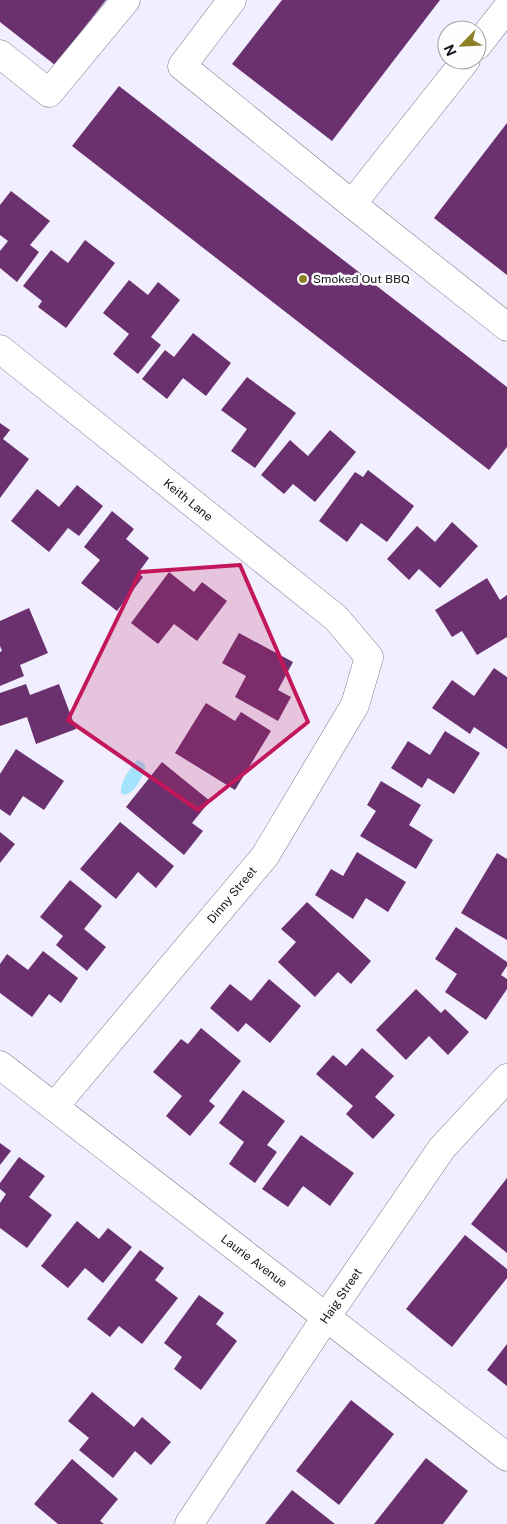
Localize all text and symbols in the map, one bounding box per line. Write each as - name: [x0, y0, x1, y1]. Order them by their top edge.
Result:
- north arrow: [437, 20, 487, 70]
- text: N: [441, 42, 460, 59]
- place label: Smoked Out BBQ: [313, 272, 410, 286]
- marker: Smoked Out BBQ: [297, 273, 309, 285]
- street label: Keith Lane: [161, 476, 216, 524]
- street label: Dinny Street: [204, 864, 260, 926]
- street label: Laurie Avenue: [218, 1232, 290, 1290]
- street label: Haig Street: [317, 1265, 365, 1327]

